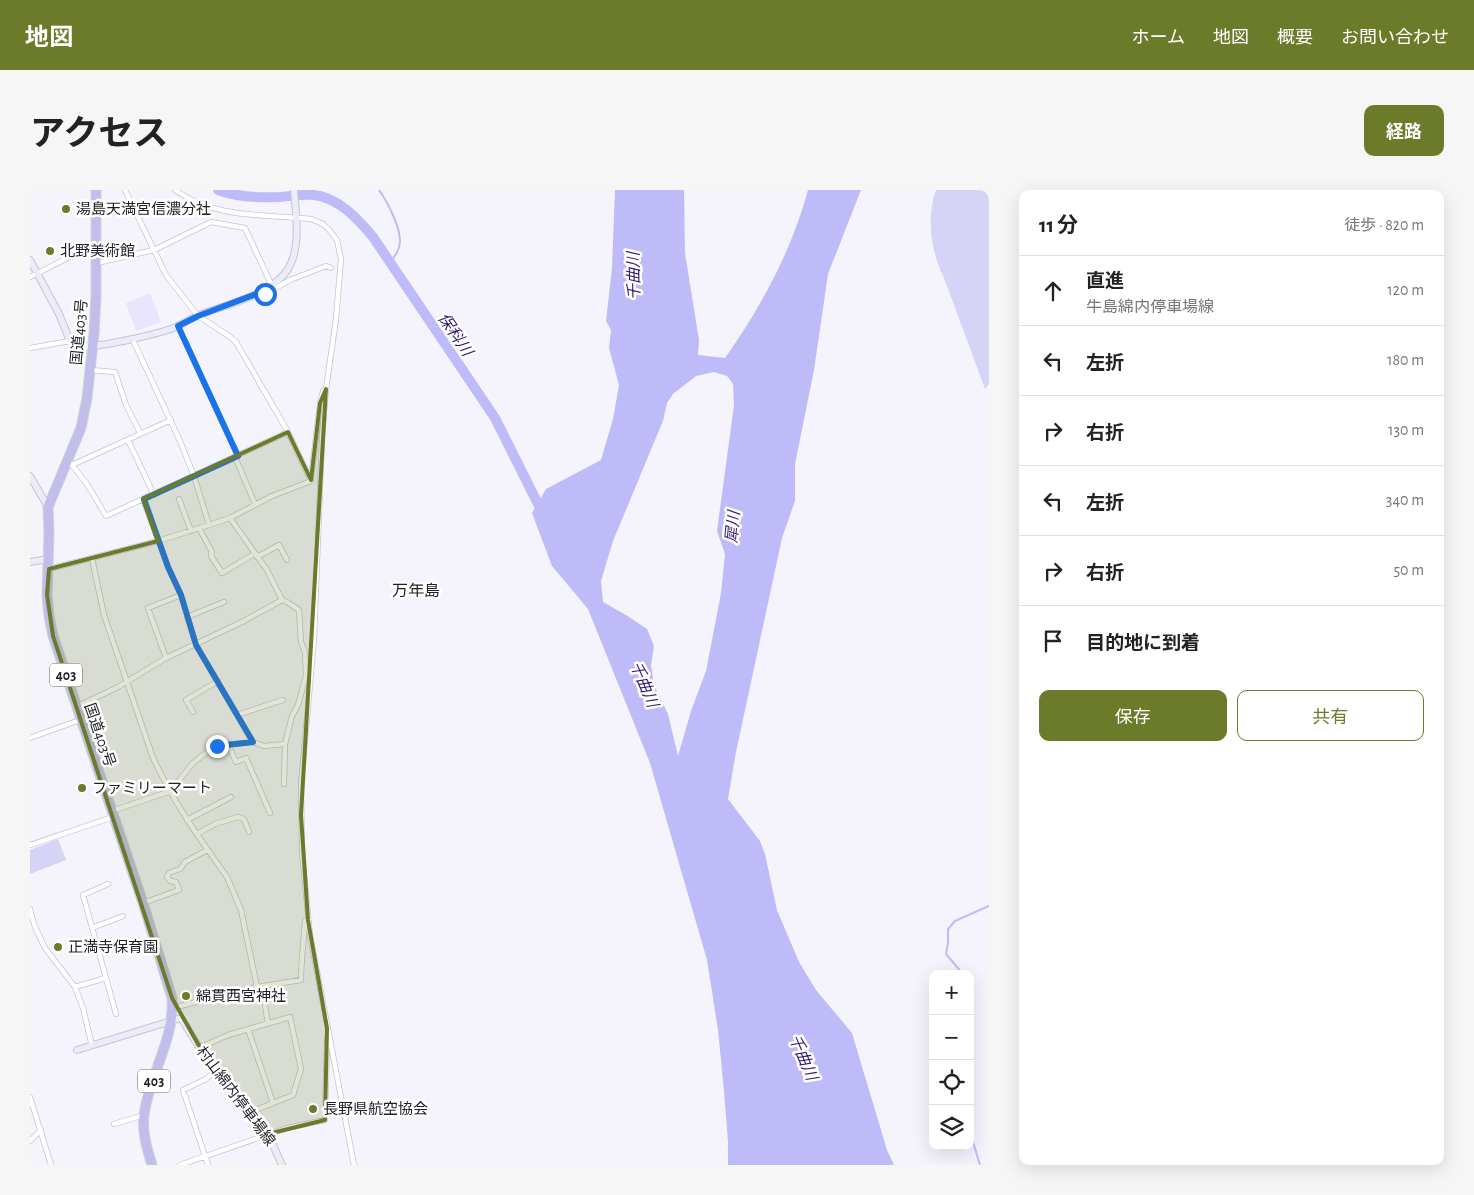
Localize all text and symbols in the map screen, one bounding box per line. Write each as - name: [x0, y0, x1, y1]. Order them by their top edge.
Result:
- text: 地図: [25, 26, 73, 50]
- text: ホーム: [1132, 29, 1185, 47]
- text: 地図: [1213, 29, 1249, 47]
- text: 概要: [1277, 29, 1313, 47]
- text: お問い合わせ: [1341, 29, 1449, 47]
- button: 経路: [1364, 105, 1444, 156]
- text: アクセス: [30, 117, 168, 152]
- place label: 湯島天満宮信濃分社: [76, 201, 211, 217]
- marker: 湯島天満宮信濃分社: [60, 203, 72, 215]
- text: 11 分: [1039, 215, 1078, 236]
- text: 徒歩 · 820 m: [1344, 217, 1424, 233]
- place label: 北野美術館: [60, 242, 135, 259]
- marker: 北野美術館: [44, 245, 56, 257]
- water label: 千曲川: [625, 250, 642, 300]
- text: 直進: [1086, 272, 1124, 291]
- icon: ahead: [1039, 277, 1067, 305]
- text: 120 m: [1387, 282, 1424, 298]
- route start: [254, 283, 277, 306]
- street label: 国道403号: [68, 298, 90, 366]
- text: 牛島綿内停車場線: [1086, 299, 1214, 315]
- water label: 保科川: [435, 310, 477, 361]
- icon: left: [1039, 347, 1067, 375]
- text: 180 m: [1387, 352, 1424, 368]
- text: 左折: [1086, 354, 1124, 373]
- icon: right: [1039, 417, 1067, 445]
- text: 130 m: [1388, 422, 1424, 438]
- text: 右折: [1086, 424, 1124, 443]
- icon: left: [1039, 487, 1067, 515]
- text: 340 m: [1386, 492, 1424, 508]
- text: 左折: [1086, 494, 1124, 513]
- water label: 犀川: [724, 508, 743, 544]
- icon: right: [1039, 557, 1067, 585]
- text: 50 m: [1393, 562, 1424, 578]
- text: 右折: [1086, 564, 1124, 583]
- district label: 万年島: [392, 582, 440, 599]
- icon: arrive: [1039, 627, 1067, 655]
- text: 目的地に到着: [1086, 634, 1200, 653]
- water label: 千曲川: [627, 659, 663, 711]
- road number: 403: [50, 664, 82, 686]
- button: 保存: [1039, 690, 1227, 741]
- button: 共有: [1237, 690, 1424, 741]
- street label: 国道403号: [82, 701, 118, 769]
- route end: [206, 735, 229, 758]
- place label: ファミリーマート: [92, 781, 212, 796]
- marker: ファミリーマート: [76, 782, 88, 794]
- place label: 正満寺保育園: [68, 939, 158, 955]
- marker: 正満寺保育園: [52, 941, 64, 953]
- map controls: [929, 970, 974, 1150]
- button: +: [929, 970, 974, 1015]
- place label: 綿貫西宮神社: [196, 988, 286, 1004]
- marker: 綿貫西宮神社: [180, 990, 192, 1002]
- button: −: [929, 1015, 974, 1060]
- water label: 千曲川: [786, 1032, 822, 1084]
- street label: 村山綿内停車場線: [193, 1043, 279, 1149]
- button: locate: [929, 1060, 974, 1105]
- road number: 403: [138, 1069, 170, 1092]
- place label: 長野県航空協会: [323, 1100, 428, 1117]
- marker: 長野県航空協会: [307, 1103, 319, 1115]
- button: layers: [929, 1105, 974, 1150]

